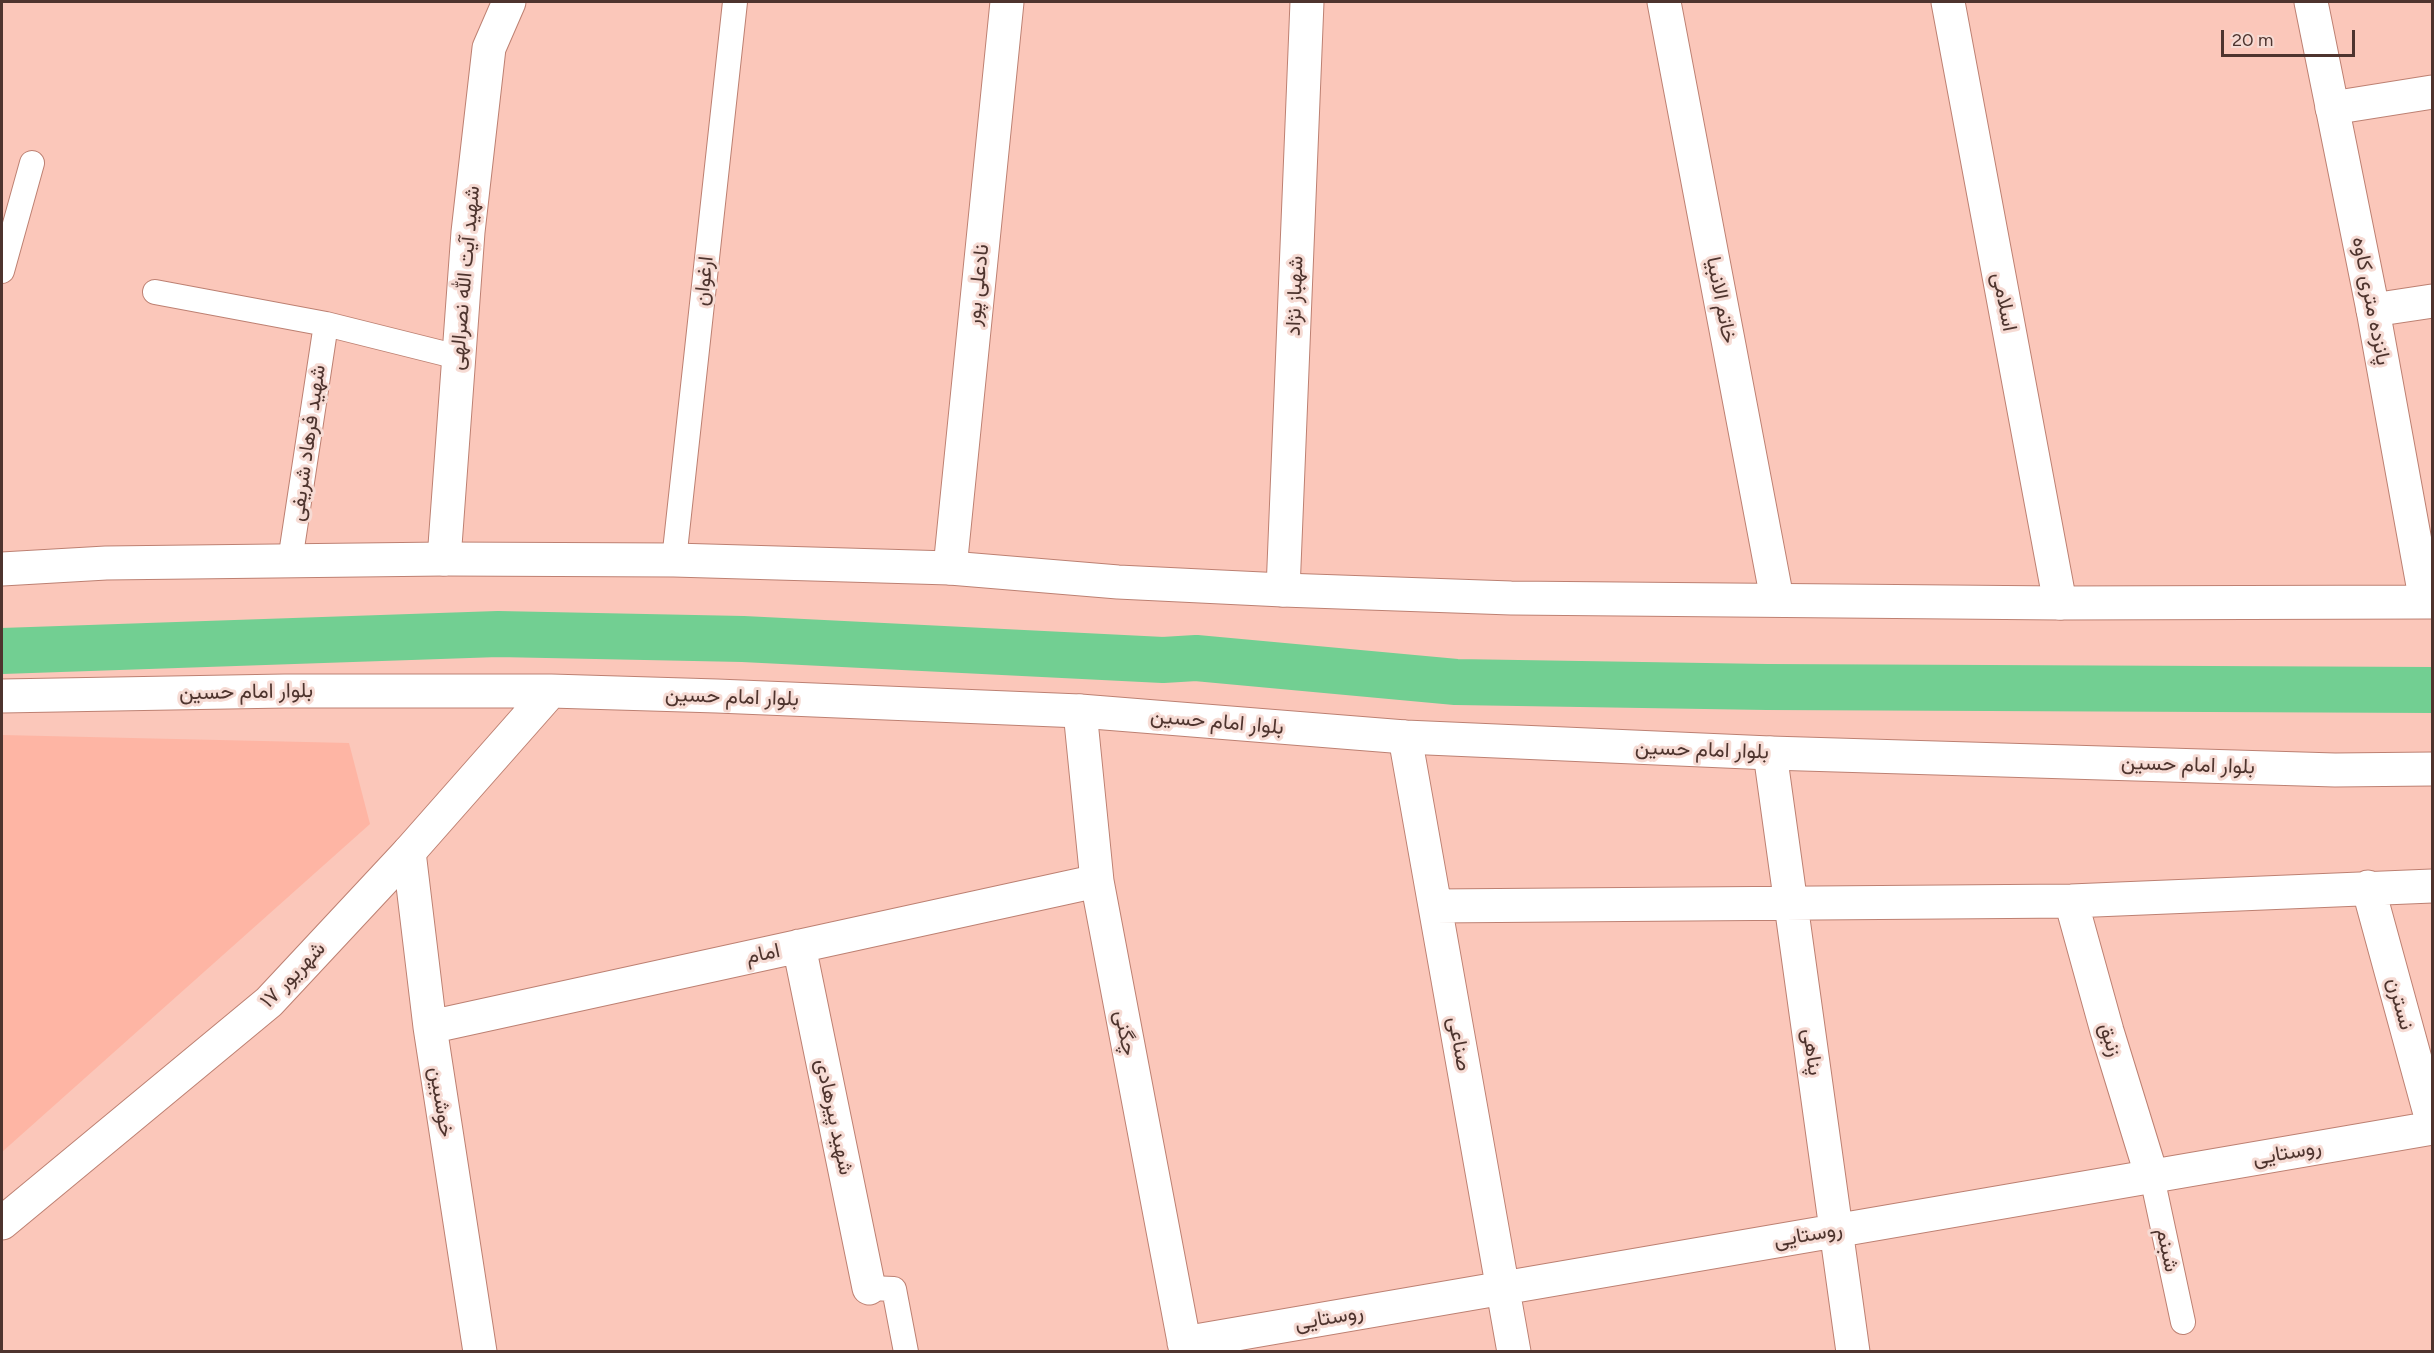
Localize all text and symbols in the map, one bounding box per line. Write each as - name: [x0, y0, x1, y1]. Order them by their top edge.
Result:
- scale bar: [2224, 18, 2358, 56]
- text: 20 m: [2232, 29, 2273, 51]
- street label: شهید آیت الله نصرالهی: [444, 185, 486, 371]
- street label: پانزده متری کاوه: [2346, 235, 2396, 367]
- street label: نادعلی پور: [961, 243, 995, 327]
- street label: ارغوان: [689, 255, 719, 307]
- street label: شهباز نژاد: [1281, 255, 1309, 337]
- street label: خاتم الانبیا: [1700, 255, 1742, 345]
- street label: اسلامی: [1986, 270, 2022, 334]
- street label: شهید فرهاد شریفی: [285, 363, 331, 523]
- street label: بلوار امام حسین: [179, 678, 313, 706]
- street label: بلوار امام حسین: [665, 682, 799, 712]
- street label: بلوار امام حسین: [1149, 704, 1285, 740]
- street label: بلوار امام حسین: [1635, 735, 1769, 765]
- street label: بلوار امام حسین: [2121, 750, 2255, 780]
- street label: ۱۷ شهریور: [255, 936, 331, 1014]
- street label: امام: [744, 938, 782, 970]
- street label: نسترن: [2381, 975, 2419, 1033]
- street label: چگنی: [1108, 1008, 1142, 1058]
- street label: صناعی: [1442, 1015, 1476, 1073]
- street label: زنبق: [2093, 1020, 2127, 1060]
- street label: پناهی: [1796, 1027, 1828, 1077]
- street label: شهید پیرهادی: [809, 1057, 859, 1177]
- street label: خوشبین: [423, 1065, 459, 1139]
- street label: روستایی: [2251, 1135, 2323, 1171]
- street label: روستایی: [1772, 1217, 1844, 1253]
- street label: شبنم: [2150, 1226, 2184, 1274]
- street label: روستایی: [1293, 1300, 1365, 1336]

